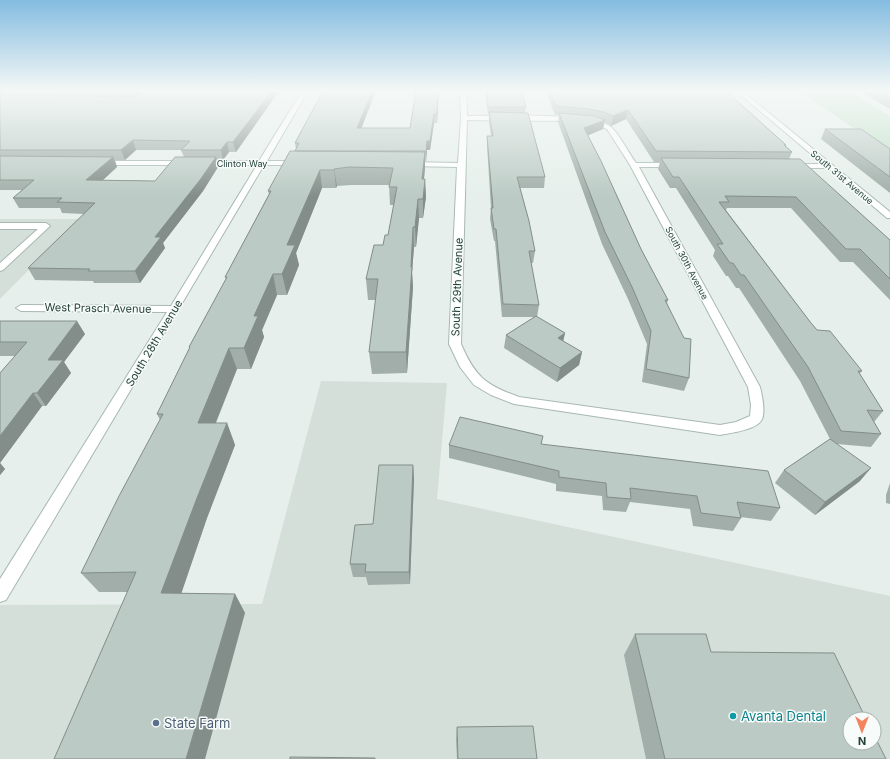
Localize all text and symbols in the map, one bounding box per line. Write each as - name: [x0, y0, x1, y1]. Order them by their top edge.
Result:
- street label: South 31st Avenue: [808, 148, 876, 206]
- street label: Clinton Way: [217, 158, 267, 169]
- street label: South 30th Avenue: [663, 225, 711, 301]
- street label: South 29th Avenue: [448, 237, 466, 337]
- street label: South 28th Avenue: [123, 297, 185, 389]
- street label: West Prasch Avenue: [44, 300, 152, 316]
- place label: Avanta Dental: [741, 708, 826, 724]
- marker: Avanta Dental: [728, 711, 738, 721]
- north arrow: [842, 711, 882, 751]
- place label: State Farm: [164, 715, 230, 731]
- marker: State Farm: [151, 718, 161, 728]
- text: N: [858, 734, 866, 748]

